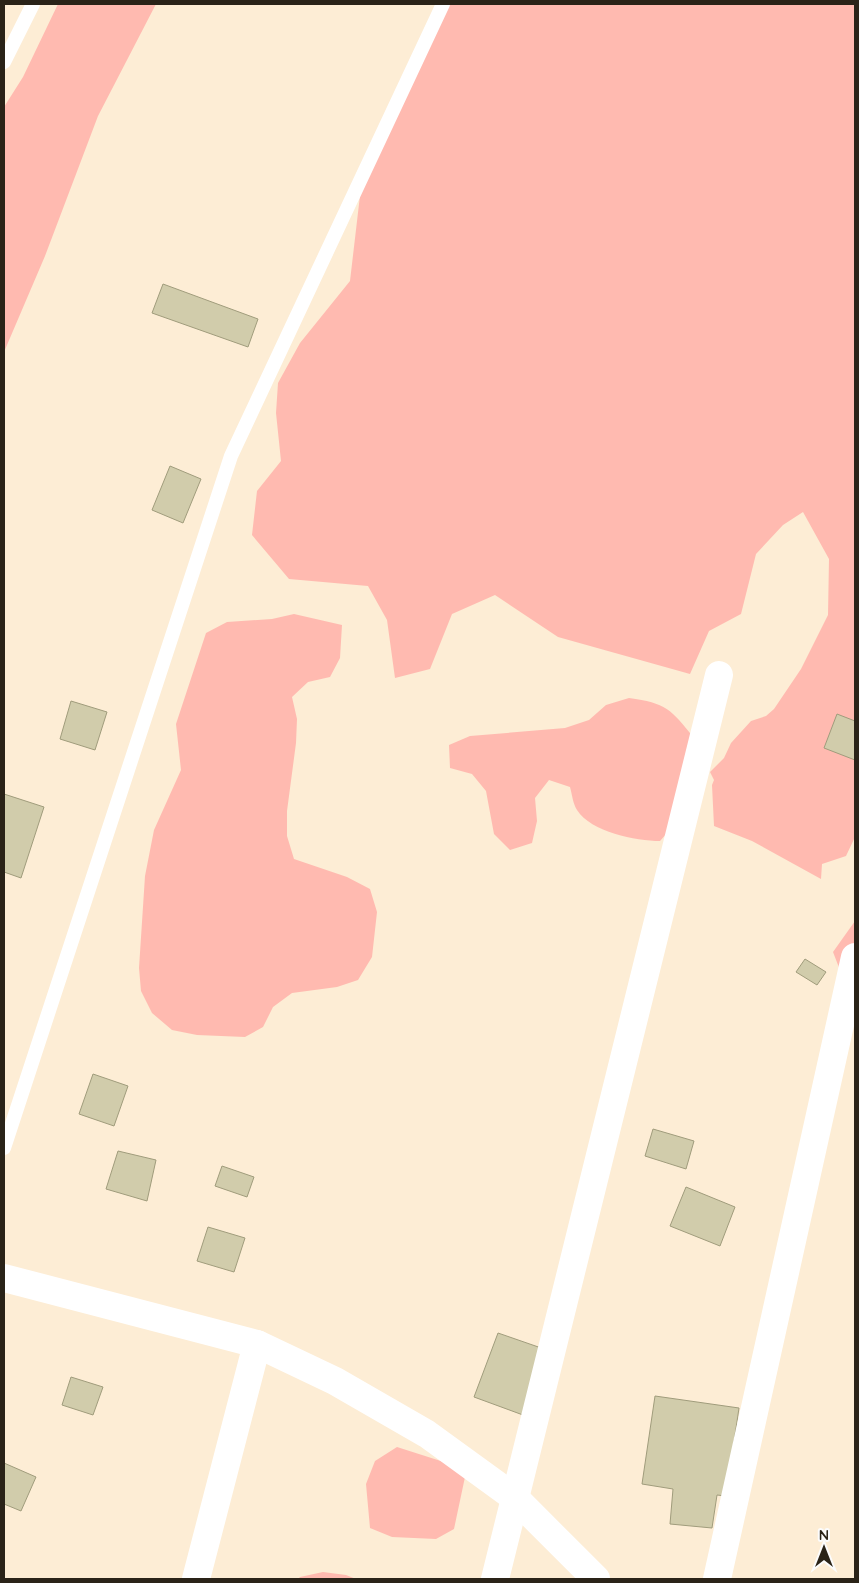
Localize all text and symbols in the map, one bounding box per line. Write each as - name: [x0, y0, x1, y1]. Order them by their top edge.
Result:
- north arrow: [799, 1523, 849, 1573]
- text: N: [819, 1526, 829, 1544]

